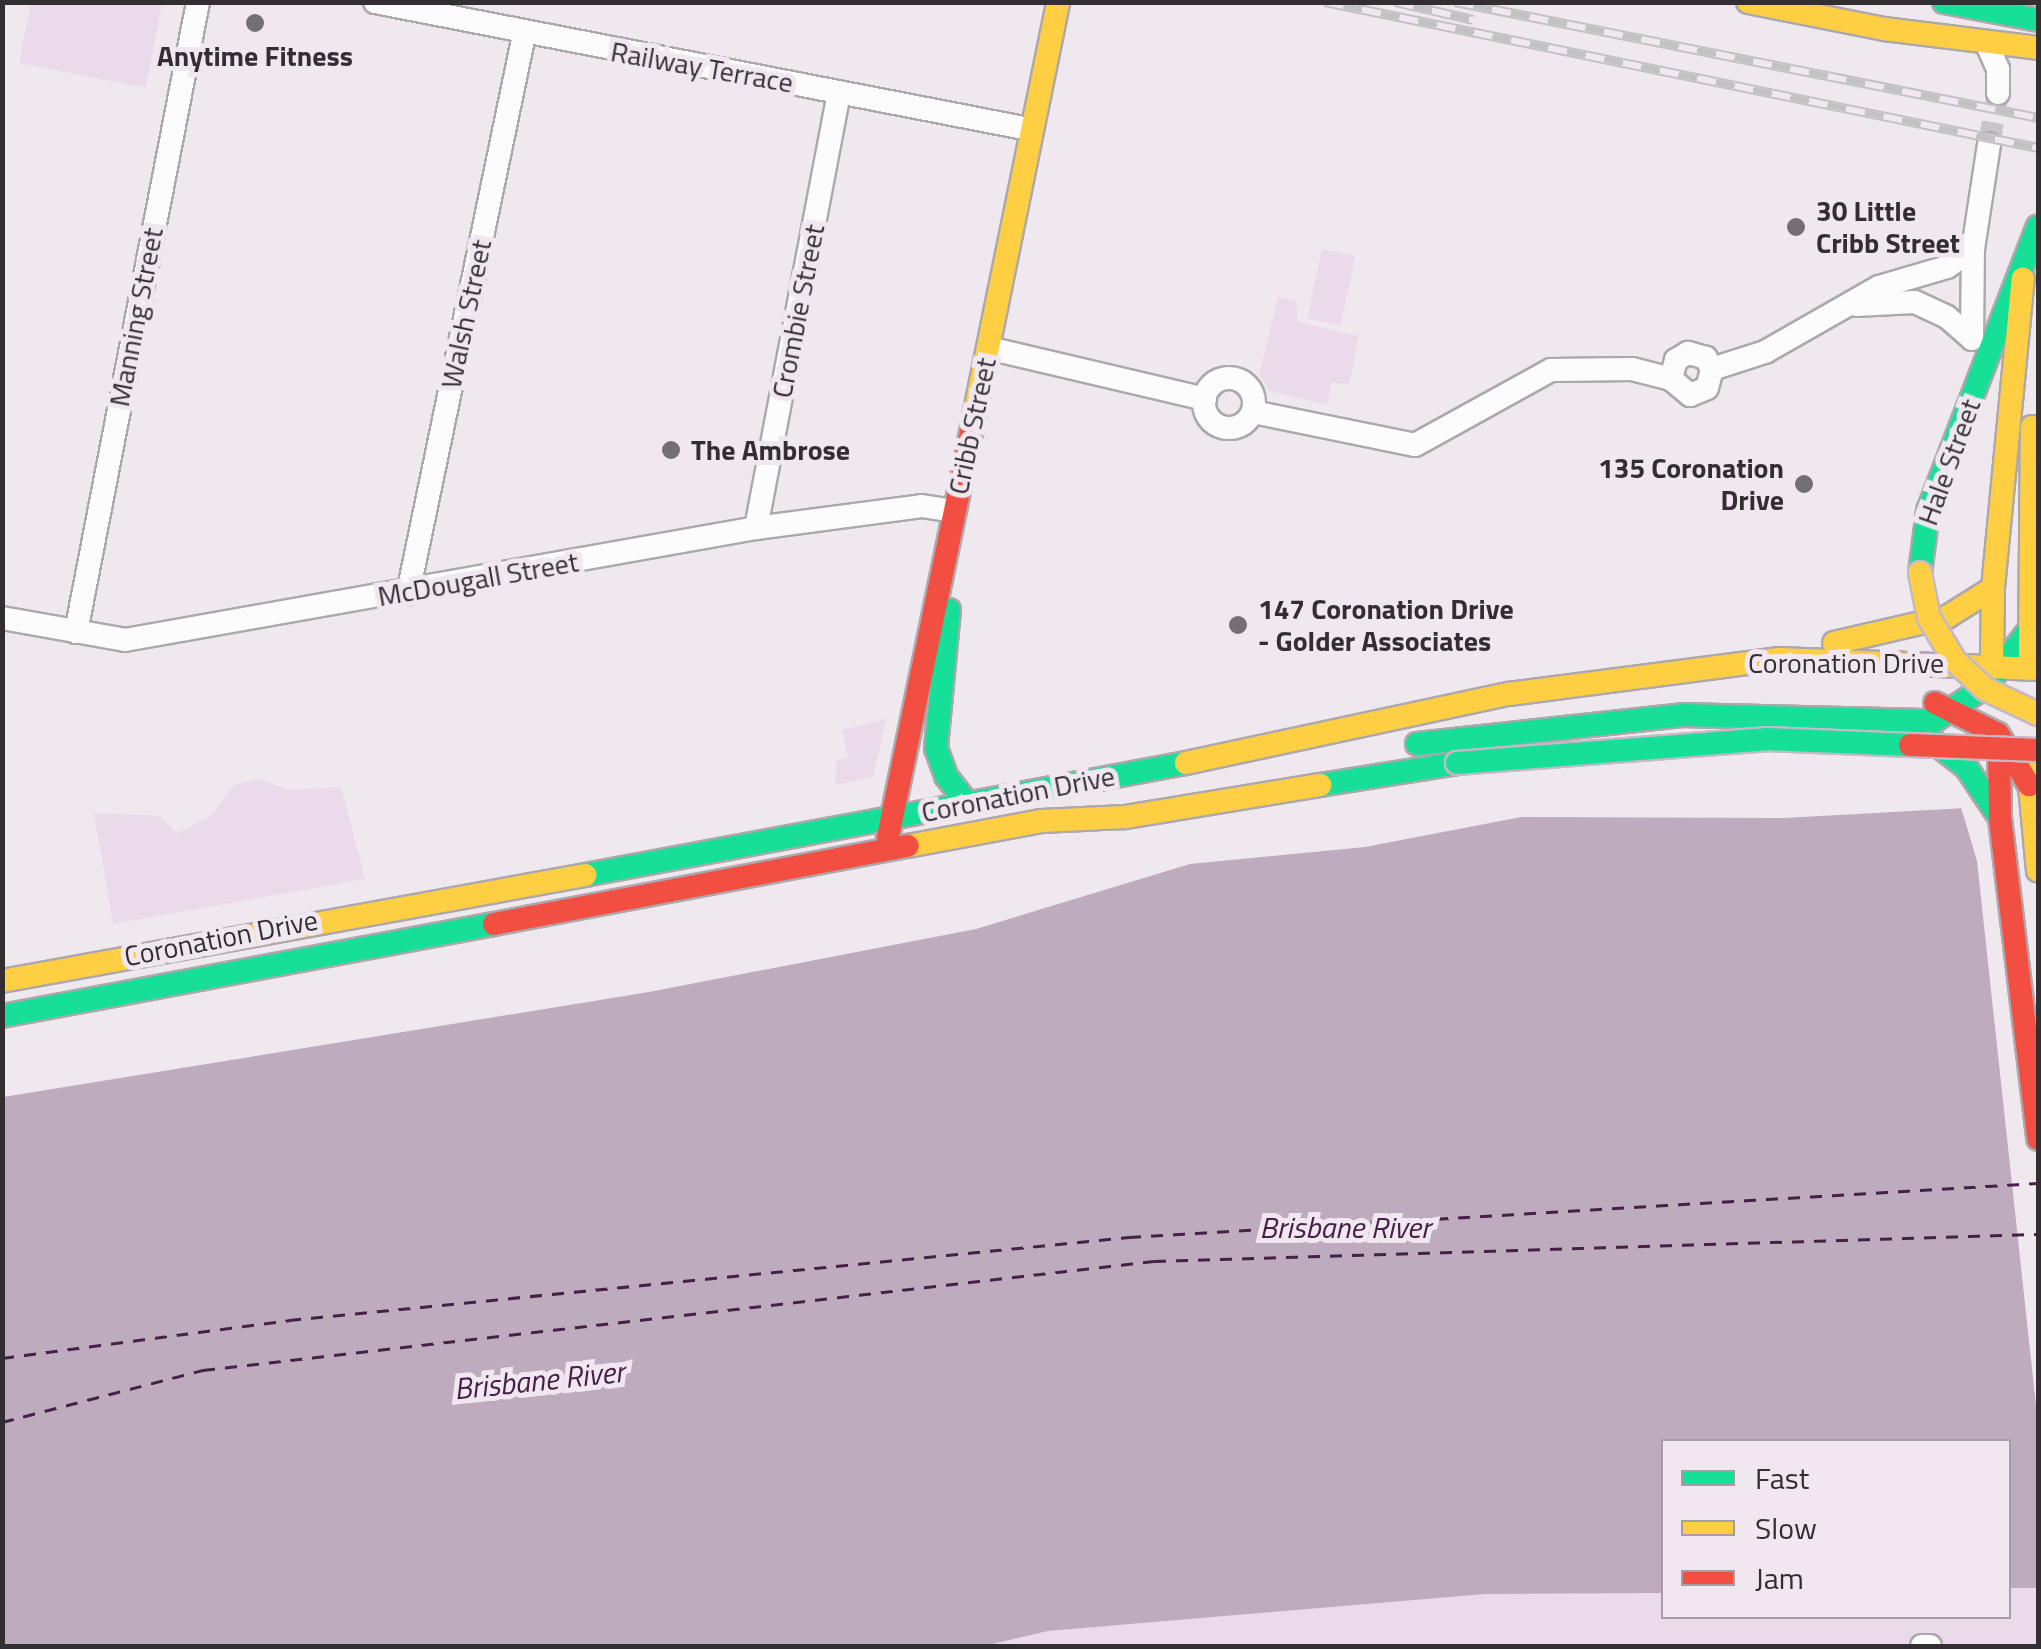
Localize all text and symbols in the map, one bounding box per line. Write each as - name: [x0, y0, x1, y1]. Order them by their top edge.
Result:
- marker: Anytime Fitness: [244, 12, 266, 34]
- street label: Railway Terrace: [608, 34, 796, 100]
- place label: Anytime Fitness: [157, 39, 353, 73]
- place label: 30 Little Cribb Street: [1816, 194, 1960, 260]
- marker: 30 Little Cribb Street: [1785, 216, 1807, 238]
- street label: Crombie Street: [765, 221, 831, 401]
- street label: Manning Street: [102, 225, 170, 409]
- street label: Walsh Street: [434, 237, 498, 391]
- street label: Cribb Street: [941, 355, 1003, 497]
- street label: Hale Street: [1911, 394, 1987, 530]
- place label: The Ambrose: [691, 433, 850, 467]
- marker: The Ambrose: [660, 439, 682, 461]
- place label: 135 Coronation Drive: [1598, 451, 1784, 517]
- marker: 135 Coronation Drive: [1793, 473, 1815, 495]
- street label: McDougall Street: [375, 545, 581, 613]
- place label: 147 Coronation Drive - Golder Associates: [1258, 592, 1514, 658]
- marker: 147 Coronation Drive - Golder Associates: [1227, 614, 1249, 636]
- street label: Coronation Drive: [1748, 646, 1944, 680]
- street label: Coronation Drive: [919, 759, 1117, 829]
- street label: Coronation Drive: [122, 903, 320, 973]
- water label: Brisbane River: [1260, 1209, 1430, 1245]
- water label: Brisbane River: [452, 1353, 626, 1407]
- legend: [1661, 1439, 2011, 1619]
- text: Fast: [1755, 1455, 1809, 1501]
- text: Slow: [1755, 1505, 1817, 1551]
- text: Jam: [1755, 1555, 1804, 1601]

